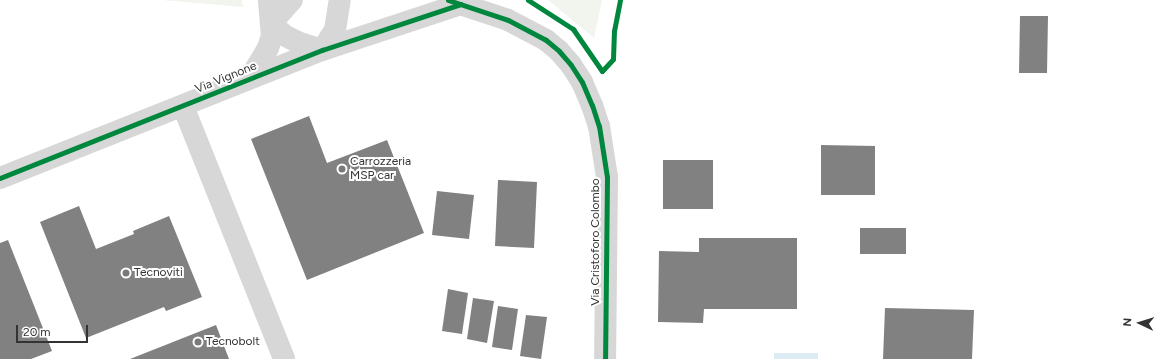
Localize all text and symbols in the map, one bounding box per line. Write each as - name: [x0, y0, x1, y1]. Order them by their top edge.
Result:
- street label: Via Vignone: [193, 59, 259, 97]
- place label: Carrozzeria MSP car: [350, 155, 411, 183]
- marker: Carrozzeria MSP car: [337, 164, 347, 174]
- street label: Via Cristoforo Colombo: [589, 178, 603, 306]
- place label: Tecnoviti: [134, 266, 183, 280]
- marker: Tecnoviti: [121, 268, 131, 278]
- north arrow: [1120, 303, 1160, 343]
- scale bar: [18, 317, 90, 343]
- text: N: [1121, 317, 1134, 327]
- text: 20 m: [23, 325, 51, 339]
- place label: Tecnobolt: [206, 335, 260, 349]
- marker: Tecnobolt: [193, 337, 203, 347]

